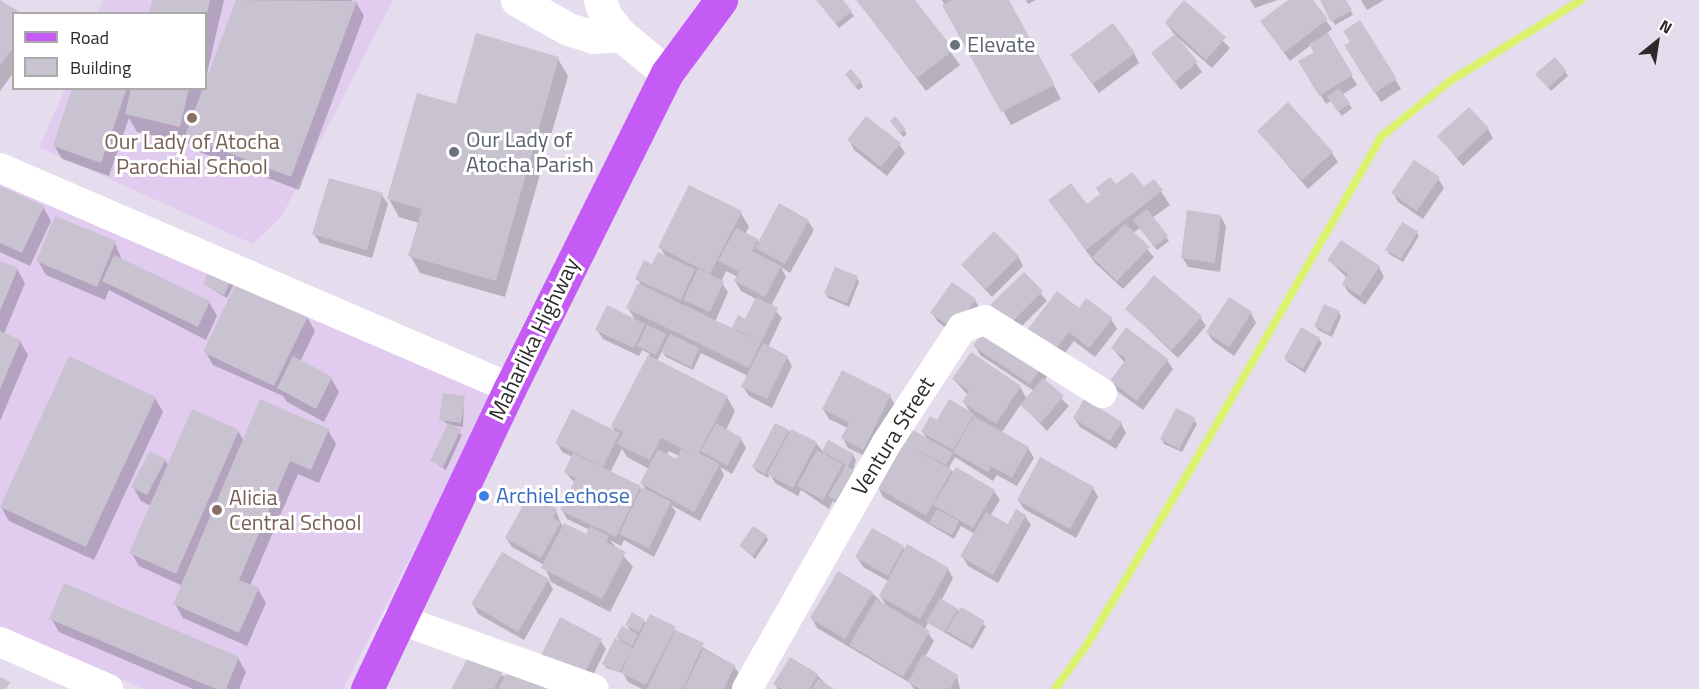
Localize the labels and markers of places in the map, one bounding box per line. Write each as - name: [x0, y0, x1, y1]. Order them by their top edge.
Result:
- place label: Elevate: [967, 32, 1035, 58]
- marker: Elevate: [948, 38, 962, 52]
- marker: Our Lady of Atocha Parochial School: [185, 111, 199, 125]
- place label: Our Lady of Atocha Parish: [466, 126, 594, 178]
- place label: Our Lady of Atocha Parochial School: [104, 128, 280, 180]
- marker: Our Lady of Atocha Parish: [447, 145, 461, 159]
- place label: ArchieLechose: [496, 483, 630, 509]
- place label: Alicia Central School: [229, 484, 362, 536]
- marker: ArchieLechose: [477, 489, 491, 503]
- marker: Alicia Central School: [210, 503, 224, 517]

